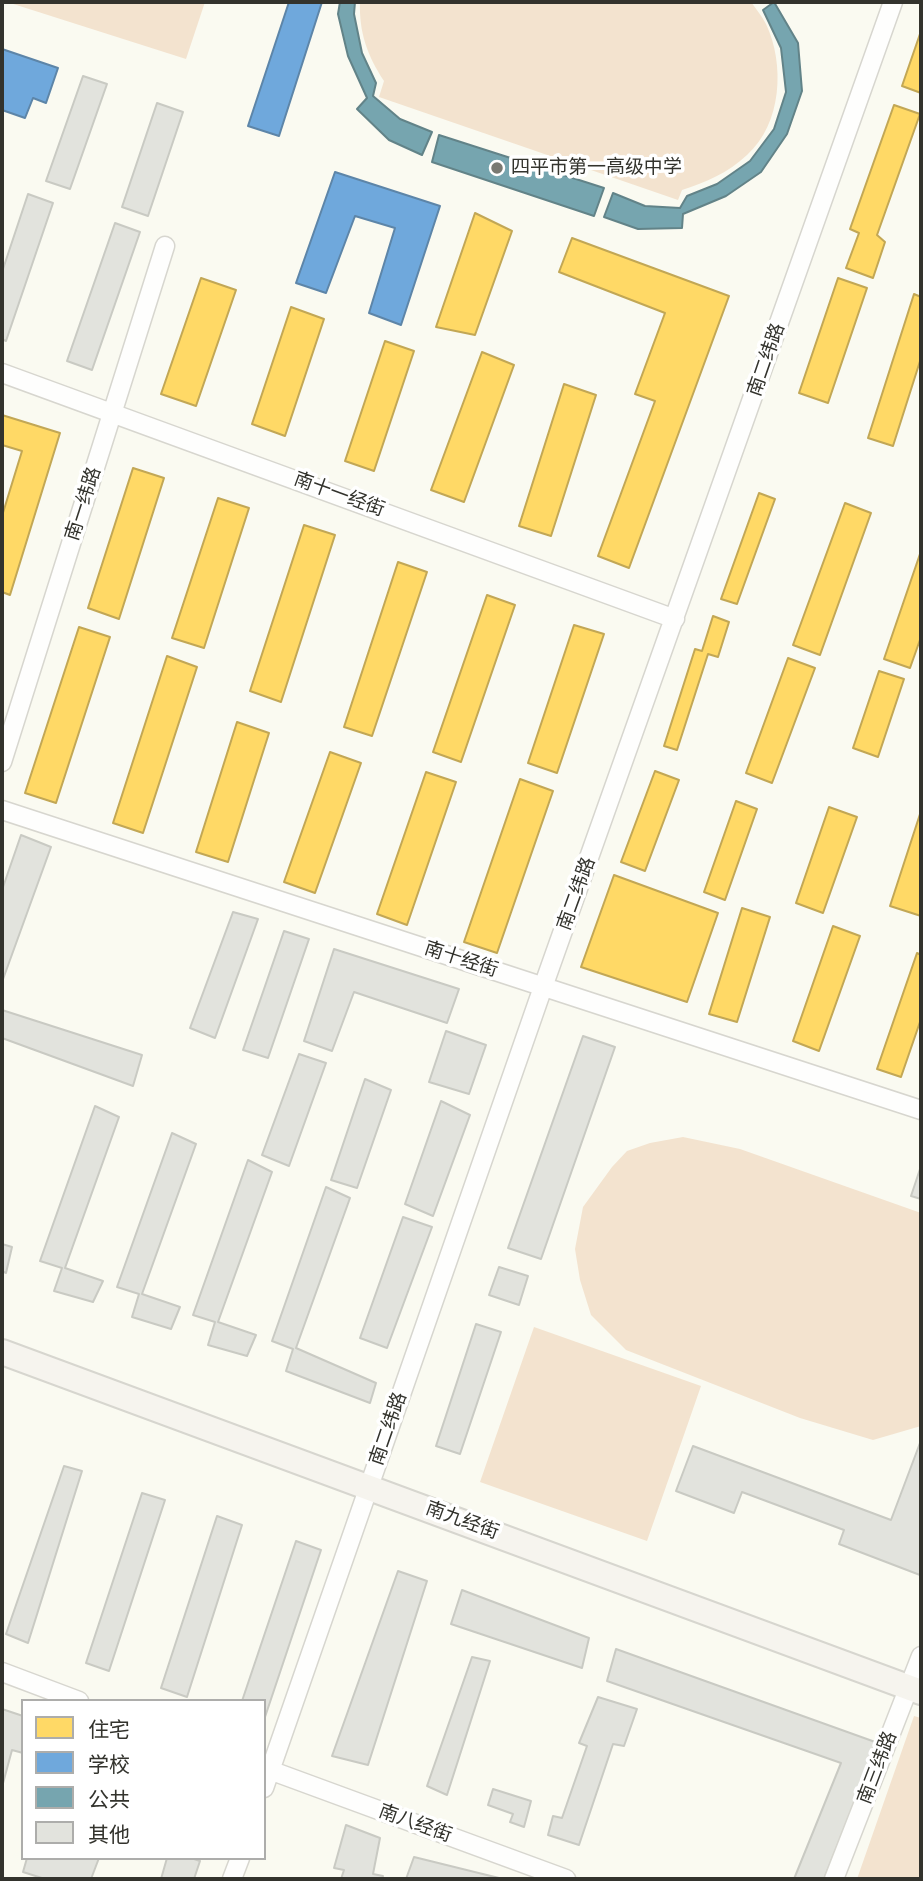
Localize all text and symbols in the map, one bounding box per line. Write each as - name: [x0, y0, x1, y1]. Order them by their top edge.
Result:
- place label: 四平市第一高级中学: [511, 157, 682, 179]
- marker: 四平市第一高级中学: [489, 160, 505, 176]
- street label: 南二纬路: [744, 320, 790, 400]
- street label: 南一纬路: [61, 464, 107, 544]
- street label: 南十一经街: [290, 468, 388, 522]
- street label: 南二纬路: [553, 854, 601, 934]
- street label: 南十经街: [421, 937, 501, 983]
- street label: 南二纬路: [366, 1389, 412, 1469]
- street label: 南九经街: [422, 1497, 502, 1545]
- legend: [21, 1699, 266, 1860]
- text: 住宅: [88, 1718, 130, 1743]
- street label: 南三纬路: [854, 1728, 902, 1808]
- text: 学校: [88, 1753, 130, 1778]
- text: 公共: [88, 1788, 130, 1813]
- street label: 南八经街: [375, 1800, 455, 1848]
- text: 其他: [88, 1823, 130, 1848]

